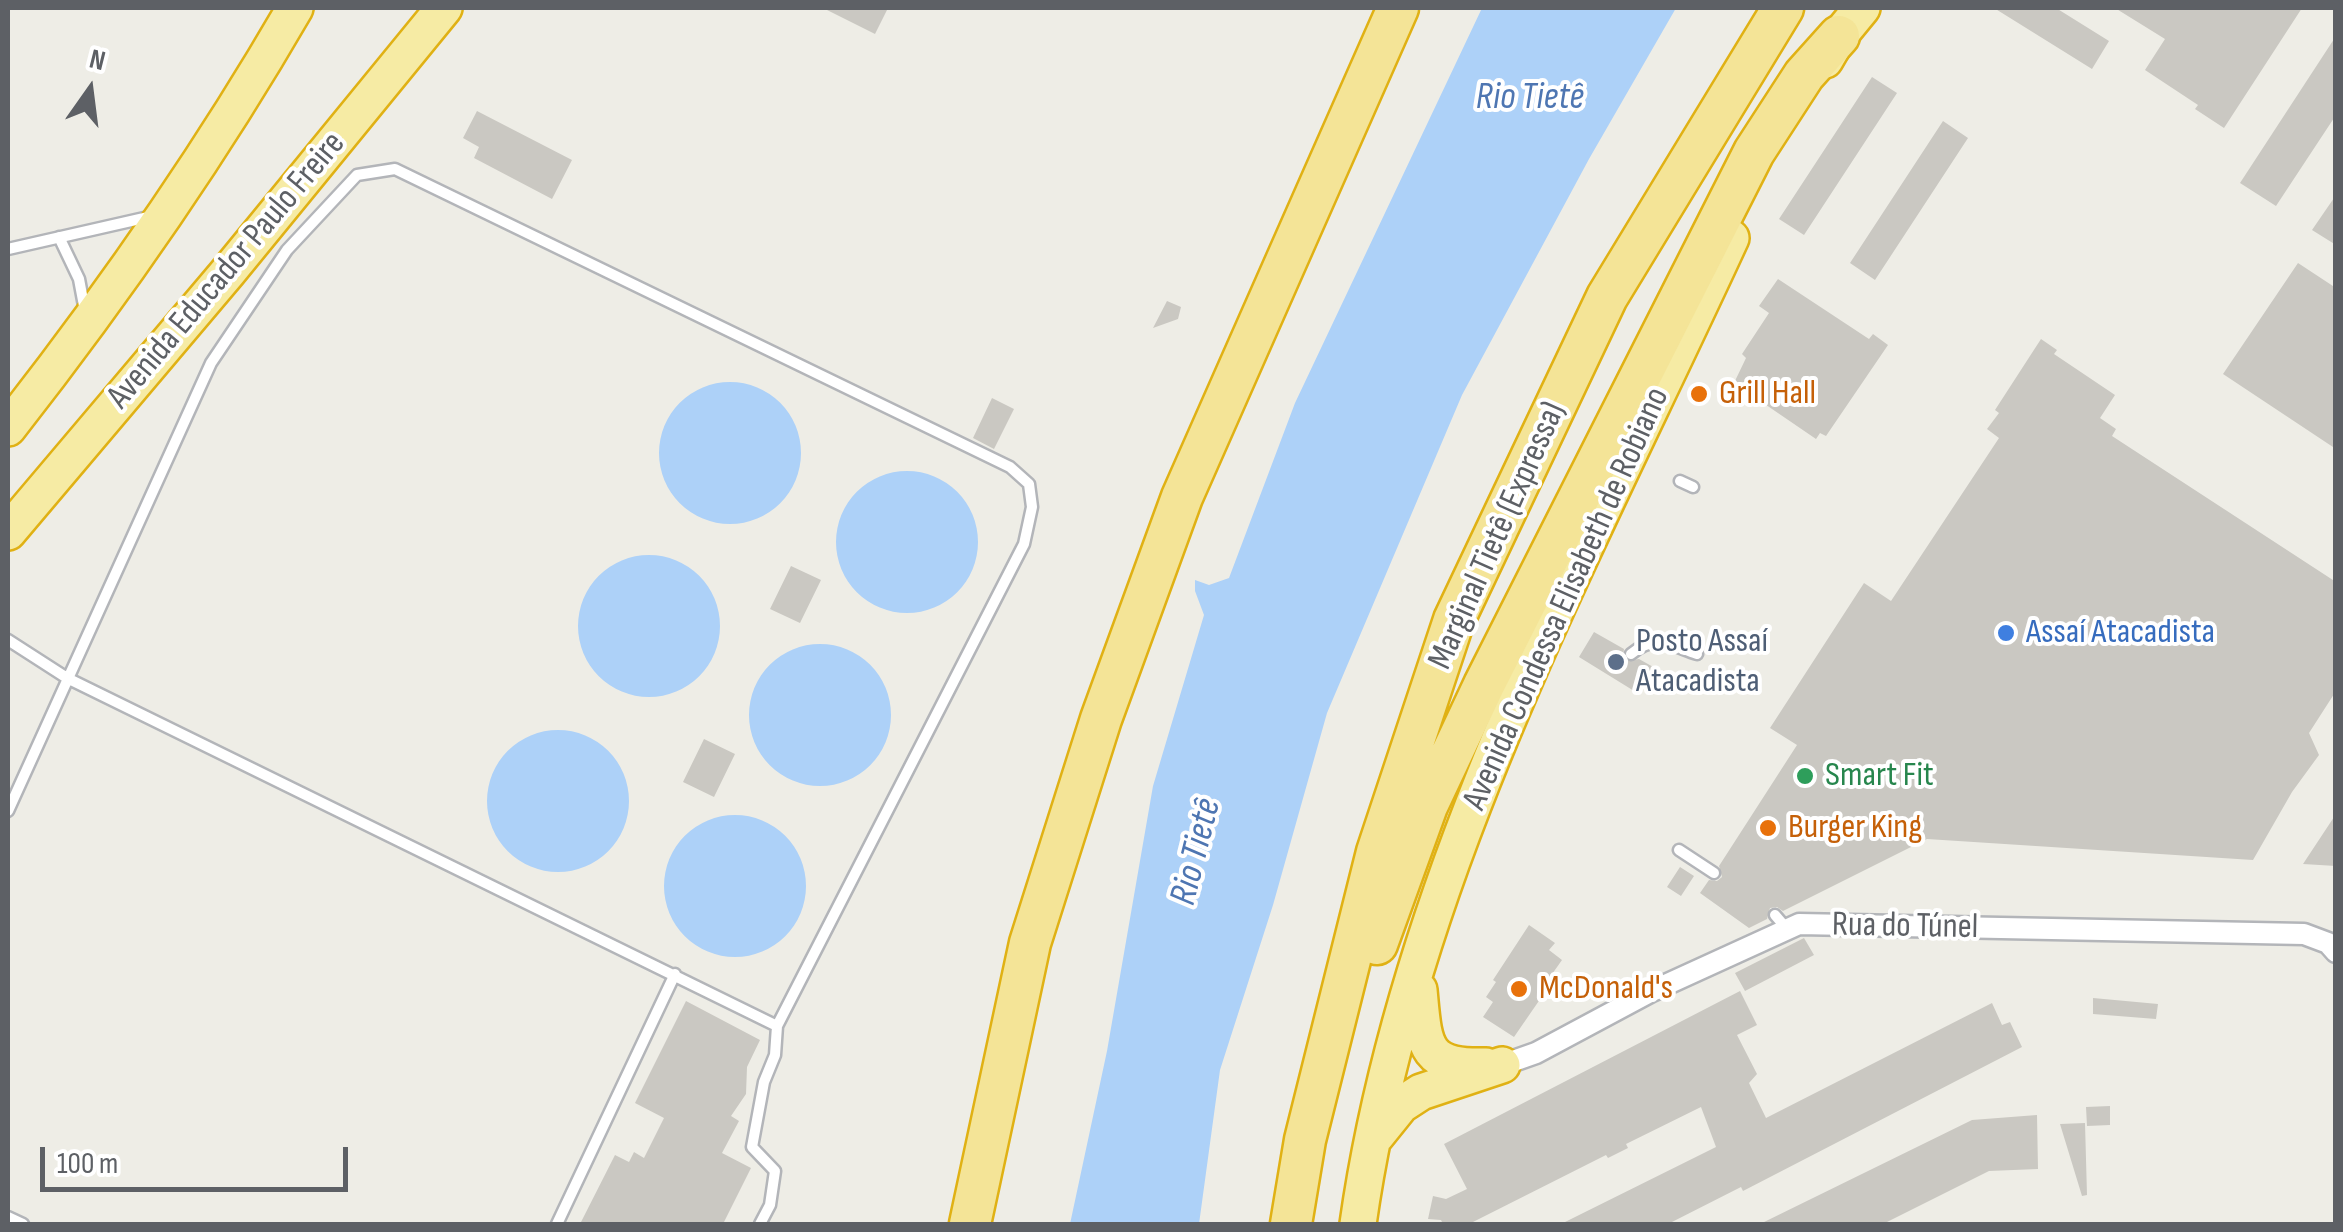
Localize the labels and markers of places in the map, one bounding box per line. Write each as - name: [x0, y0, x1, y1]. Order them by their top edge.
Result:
- place label: Grill Hall: [1719, 373, 1816, 415]
- marker: Grill Hall: [1688, 383, 1710, 405]
- place label: Assaí Atacadista: [2026, 612, 2215, 654]
- place label: Posto Assaí Atacadista: [1636, 621, 1768, 703]
- marker: Assaí Atacadista: [1995, 622, 2017, 644]
- marker: Posto Assaí Atacadista: [1605, 651, 1627, 673]
- place label: Smart Fit: [1825, 755, 1934, 797]
- marker: Smart Fit: [1794, 765, 1816, 787]
- place label: Burger King: [1788, 807, 1922, 849]
- marker: Burger King: [1757, 817, 1779, 839]
- place label: McDonald's: [1539, 968, 1673, 1010]
- marker: McDonald's: [1508, 978, 1530, 1000]

